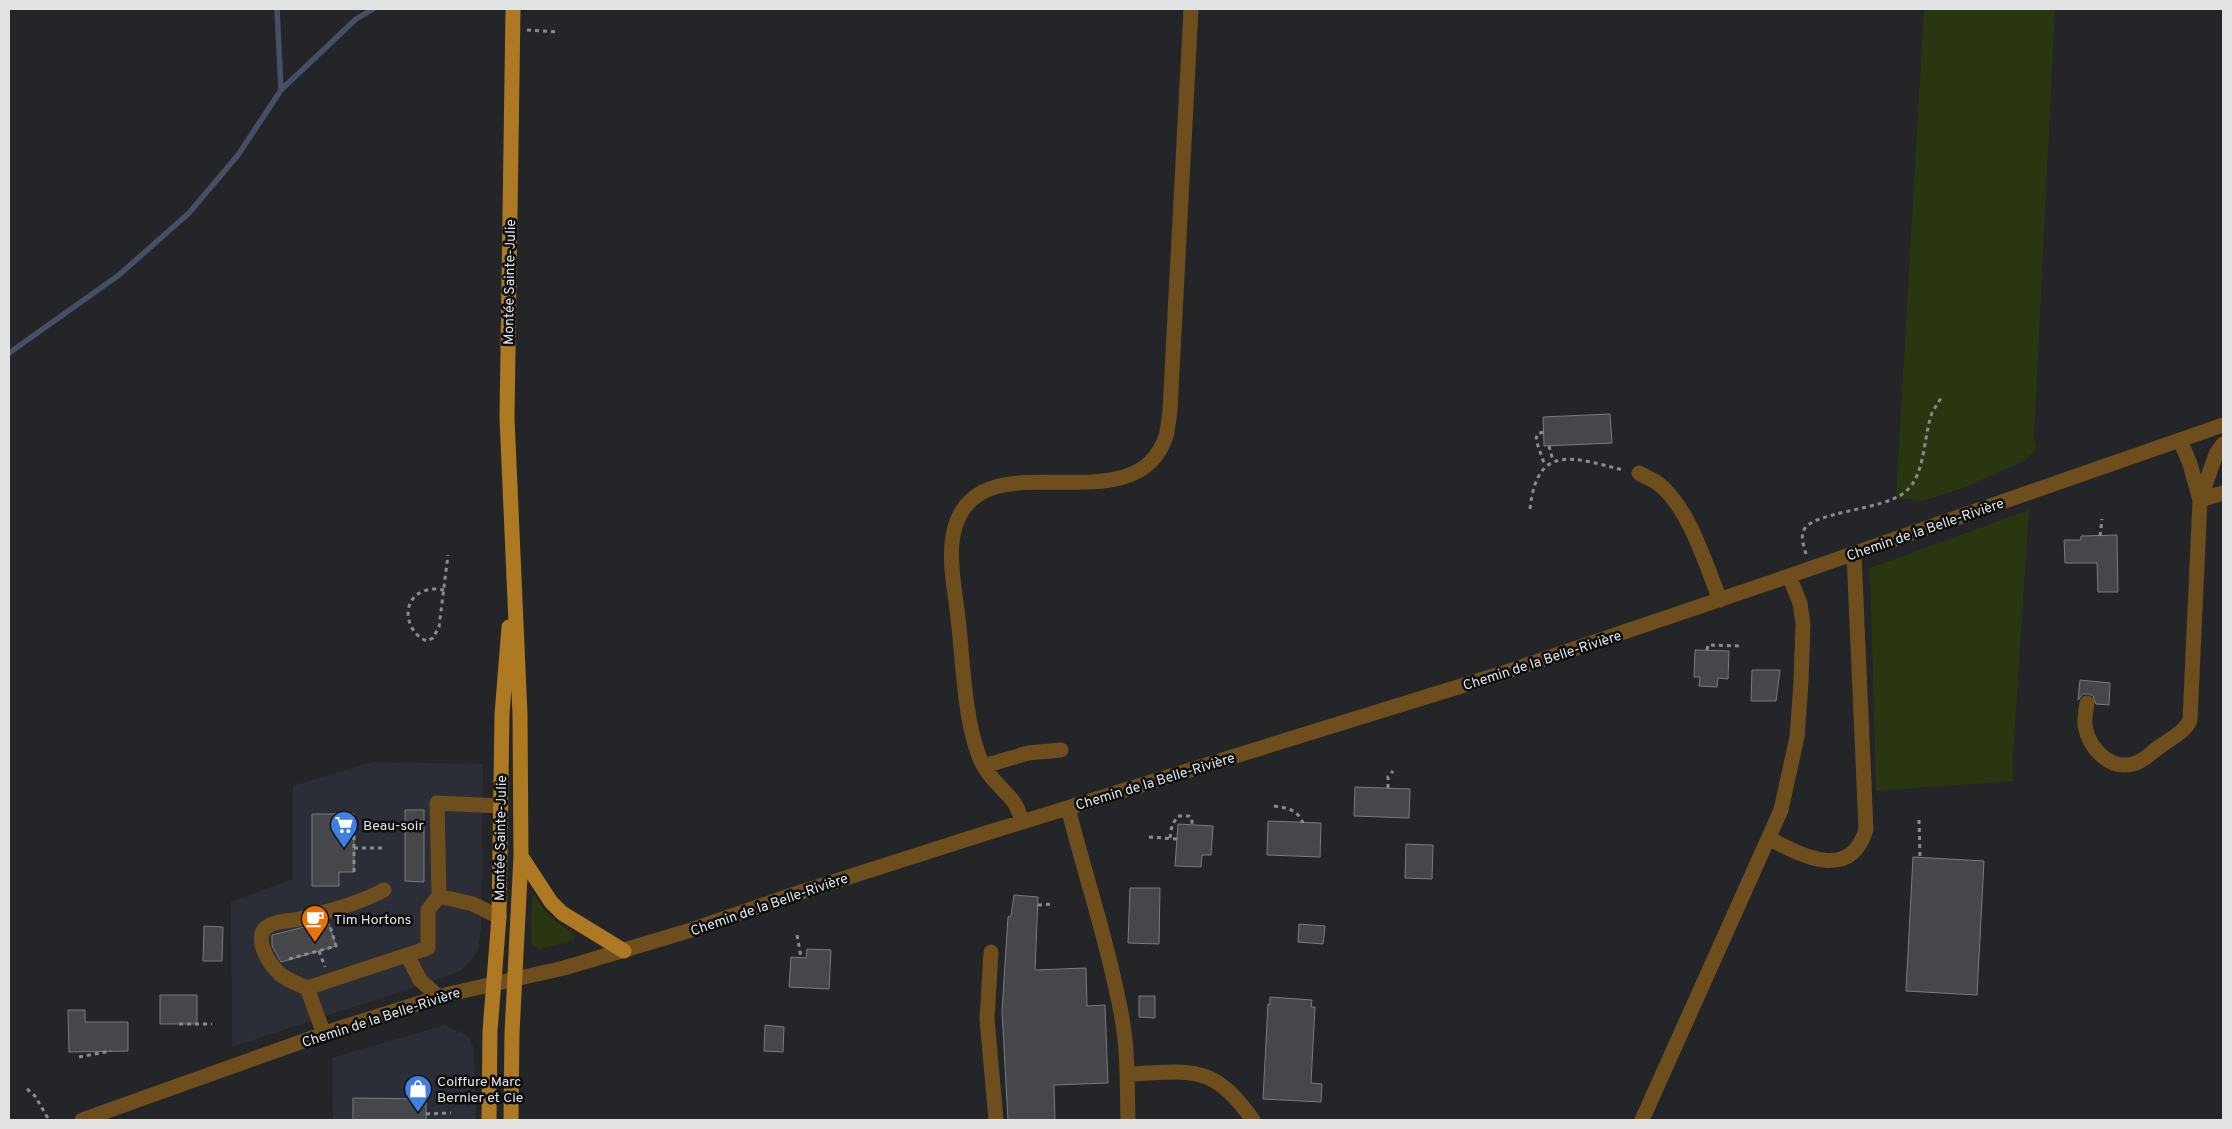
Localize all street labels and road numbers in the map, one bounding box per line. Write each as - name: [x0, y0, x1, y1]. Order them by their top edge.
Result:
- street label: Montée Sainte-Julie: [501, 219, 520, 345]
- street label: Chemin de la Belle-Rivière: [1845, 495, 2006, 565]
- street label: Chemin de la Belle-Rivière: [1461, 628, 1624, 695]
- street label: Chemin de la Belle-Rivière: [1074, 750, 1237, 815]
- street label: Montée Sainte-Julie: [492, 775, 511, 901]
- street label: Chemin de la Belle-Rivière: [689, 870, 850, 940]
- street label: Chemin de la Belle-Rivière: [300, 985, 463, 1052]

